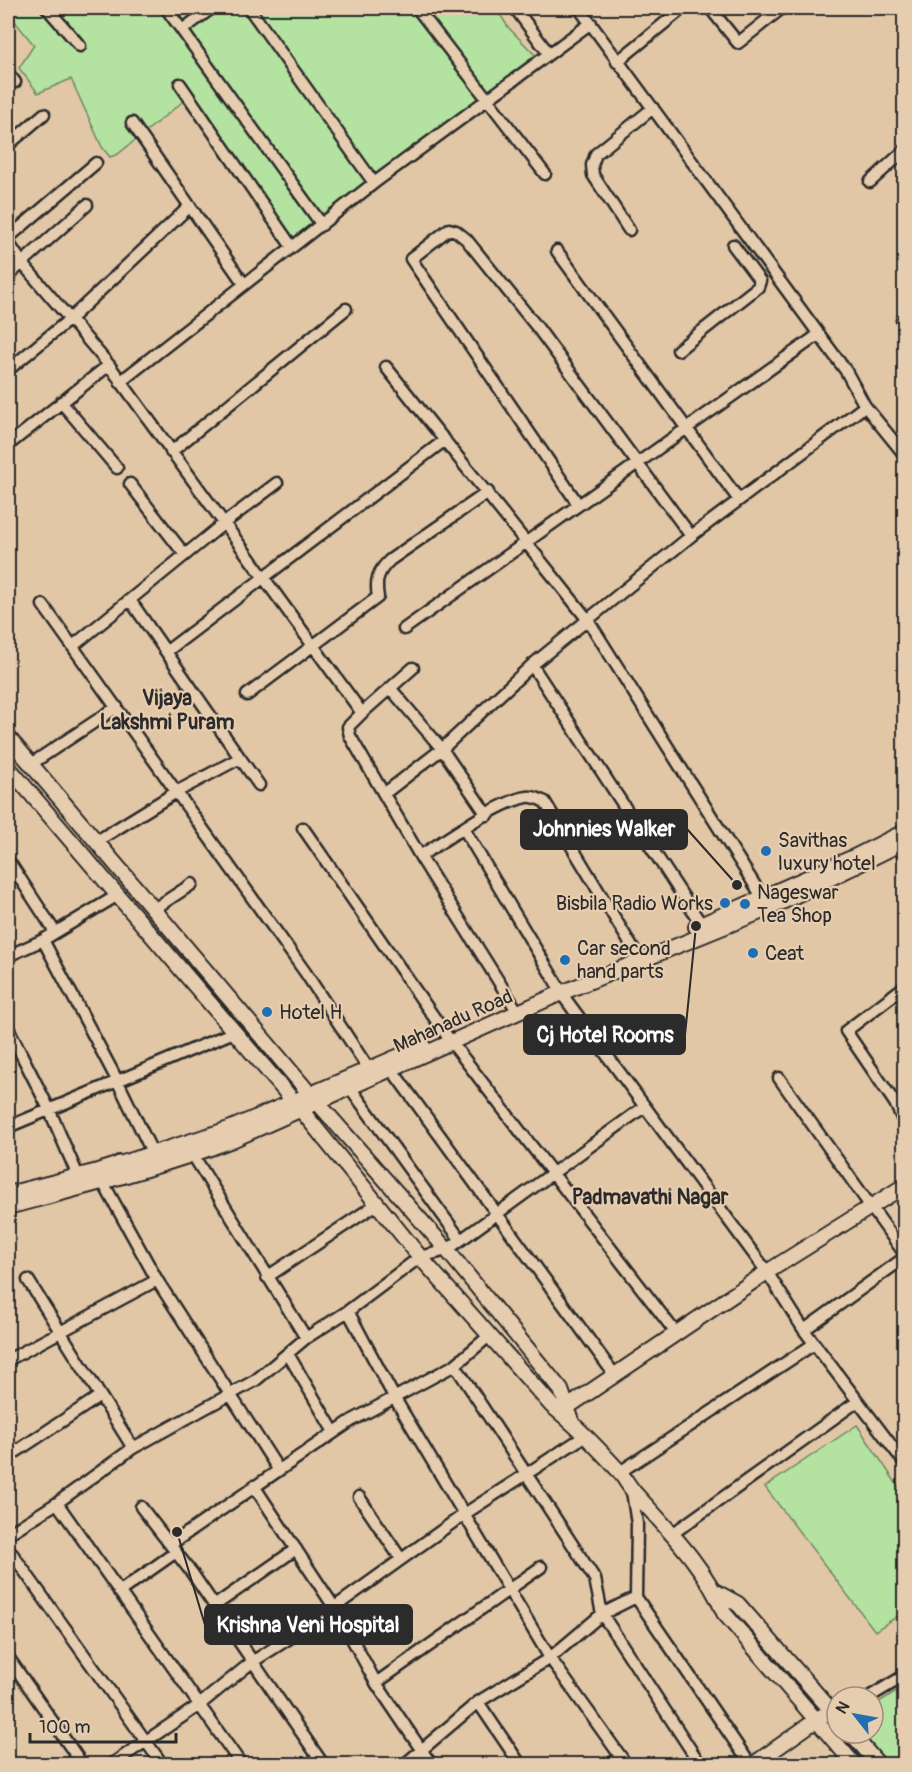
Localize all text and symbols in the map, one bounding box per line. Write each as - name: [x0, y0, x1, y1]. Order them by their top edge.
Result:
- district label: Vijaya Lakshmi Puram: [100, 685, 235, 736]
- callout: Johnnies Walker: [521, 810, 687, 849]
- text: Johnnies Walker: [533, 816, 676, 843]
- place label: Savithas luxury hotel: [778, 828, 876, 876]
- marker: Savithas luxury hotel: [759, 844, 773, 858]
- place label: Nageswar Tea Shop: [757, 880, 839, 928]
- place label: Bisbila Radio Works: [556, 891, 713, 916]
- marker: Bisbila Radio Works: [718, 896, 732, 910]
- marker: Nageswar Tea Shop: [738, 897, 752, 911]
- place label: Car second hand parts: [577, 936, 671, 984]
- place label: Ceat: [765, 941, 805, 966]
- marker: Ceat: [746, 946, 760, 960]
- marker: Car second hand parts: [558, 953, 572, 967]
- street label: Mahanadu Road: [389, 984, 517, 1058]
- place label: Hotel H: [279, 1000, 342, 1025]
- marker: Hotel H: [260, 1005, 274, 1019]
- callout: Cj Hotel Rooms: [524, 1015, 685, 1054]
- text: Cj Hotel Rooms: [536, 1022, 674, 1049]
- district label: Padmavathi Nagar: [572, 1184, 729, 1211]
- callout: Krishna Veni Hospital: [205, 1605, 412, 1644]
- text: Krishna Veni Hospital: [217, 1612, 399, 1639]
- north arrow: [825, 1685, 885, 1745]
- text: N: [832, 1698, 854, 1718]
- scale bar: [30, 1706, 176, 1744]
- text: 100 m: [39, 1716, 91, 1739]

